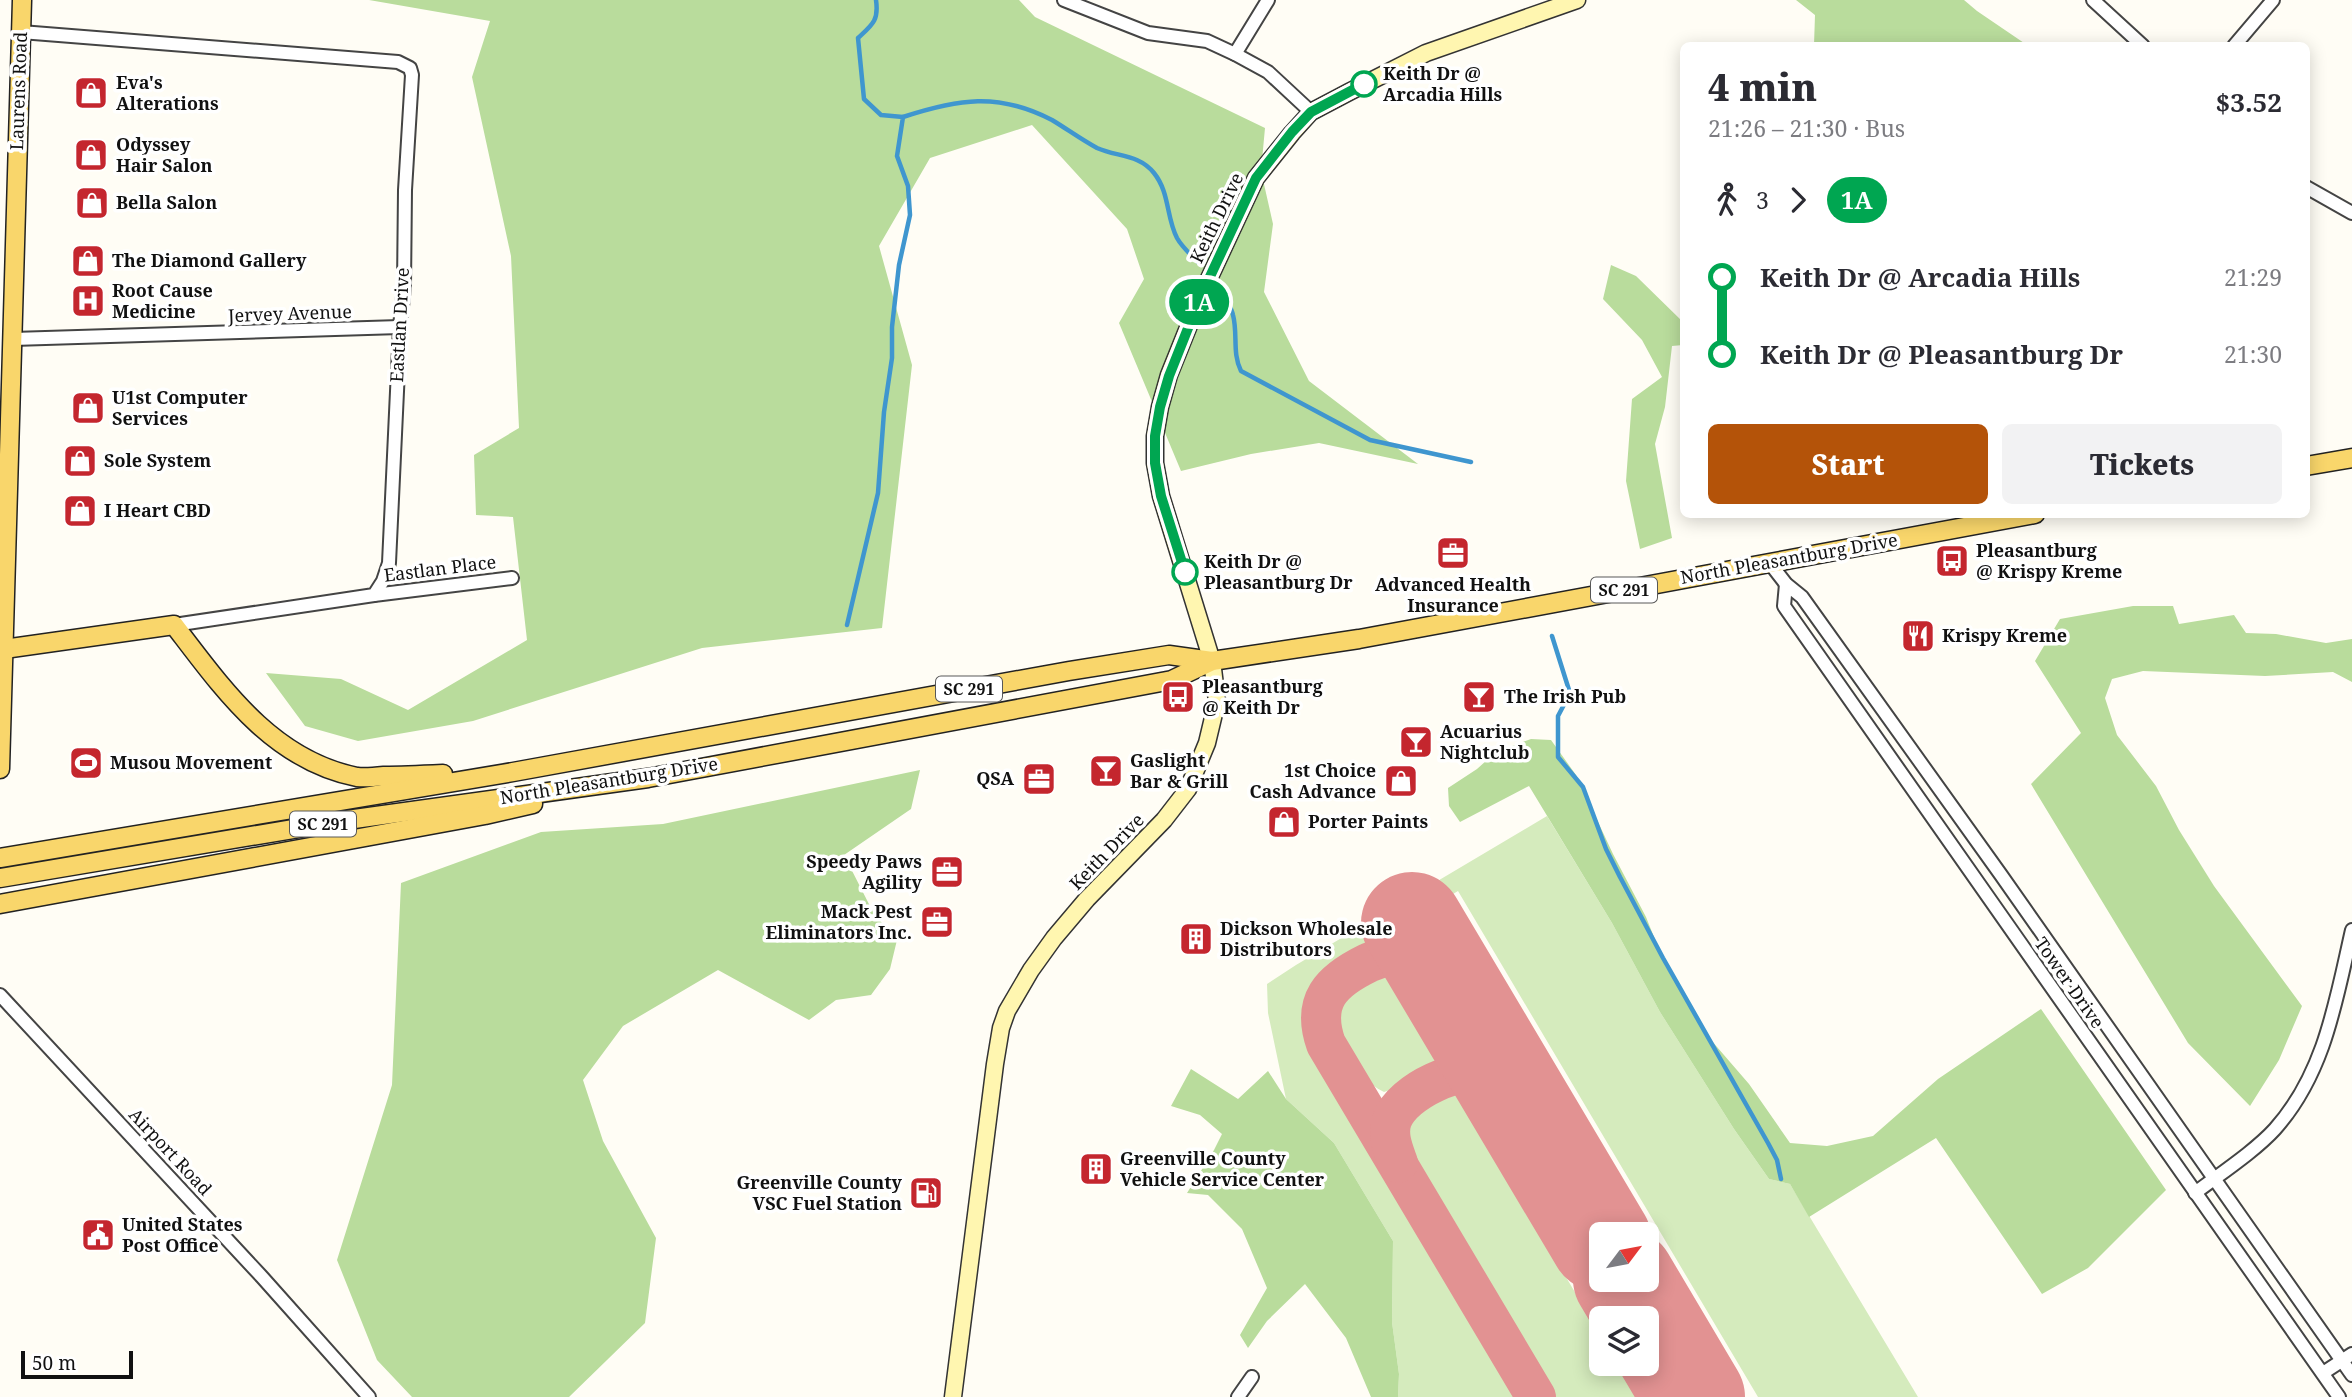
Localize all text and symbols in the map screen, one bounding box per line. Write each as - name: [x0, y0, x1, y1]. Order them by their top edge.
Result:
- street label: Laurens Road: [4, 31, 32, 151]
- text: 4 min: [1708, 60, 1817, 112]
- place label: Keith Dr @ Arcadia Hills: [1383, 61, 1503, 106]
- place label: Eva's Alterations: [116, 70, 219, 115]
- marker: Keith Dr @ Arcadia Hills: [1351, 71, 1377, 97]
- shop icon: Eva's Alterations: [72, 74, 110, 112]
- text: $3.52: [2216, 84, 2282, 120]
- text: 21:26 – 21:30 · Bus: [1708, 112, 1905, 144]
- place label: Odyssey Hair Salon: [116, 132, 213, 177]
- shop icon: Odyssey Hair Salon: [72, 136, 110, 174]
- street label: Keith Drive: [1184, 169, 1248, 267]
- icon: walk: [1708, 181, 1746, 219]
- icon: forward: [1779, 181, 1817, 219]
- text: 1A: [1841, 183, 1873, 216]
- shop icon: Bella Salon: [73, 184, 111, 222]
- text: 3: [1756, 184, 1769, 216]
- place label: Bella Salon: [116, 190, 217, 214]
- shop icon: The Diamond Gallery: [69, 242, 107, 280]
- place label: The Diamond Gallery: [112, 248, 307, 272]
- text: Keith Dr @ Arcadia Hills: [1760, 259, 2080, 295]
- text: 21:29: [2224, 261, 2282, 293]
- street label: Eastlan Drive: [384, 267, 414, 383]
- place label: Root Cause Medicine: [112, 278, 213, 323]
- line badge: 1A: [1168, 279, 1230, 325]
- hospital icon: Root Cause Medicine: [69, 282, 107, 320]
- text: 1A: [1183, 285, 1215, 318]
- street label: Jervey Avenue: [227, 299, 352, 327]
- text: Keith Dr @ Pleasantburg Dr: [1760, 336, 2123, 372]
- text: 21:30: [2224, 338, 2282, 370]
- place label: U1st Computer Services: [112, 385, 248, 430]
- shop icon: U1st Computer Services: [69, 389, 107, 427]
- button: Start: [1708, 424, 1988, 504]
- button: Tickets: [2002, 424, 2282, 504]
- shop icon: Sole System: [61, 442, 99, 480]
- place label: Sole System: [104, 448, 212, 472]
- shop icon: I Heart CBD: [61, 492, 99, 530]
- place label: I Heart CBD: [104, 498, 211, 522]
- street label: North Pleasantburg Drive: [1678, 527, 1899, 589]
- office icon: Advanced Health Insurance: [1434, 534, 1472, 572]
- place label: Pleasantburg @ Krispy Kreme: [1976, 538, 2122, 583]
- bus stop icon: Pleasantburg @ Krispy Kreme: [1933, 542, 1971, 580]
- street label: Eastlan Place: [382, 549, 497, 587]
- place label: Keith Dr @ Pleasantburg Dr: [1204, 549, 1353, 594]
- marker: Keith Dr @ Pleasantburg Dr: [1172, 559, 1198, 585]
- place label: Advanced Health Insurance: [1375, 572, 1531, 617]
- road number: SC 291: [1591, 578, 1657, 603]
- restaurant icon: Krispy Kreme: [1899, 617, 1937, 655]
- place label: Krispy Kreme: [1942, 623, 2067, 647]
- place label: Pleasantburg @ Keith Dr: [1202, 674, 1324, 719]
- road number: SC 291: [936, 676, 1002, 702]
- bus stop icon: Pleasantburg @ Keith Dr: [1159, 678, 1197, 716]
- bar icon: The Irish Pub: [1460, 678, 1498, 716]
- place label: The Irish Pub: [1504, 684, 1626, 708]
- place label: Acuarius Nightclub: [1440, 719, 1529, 764]
- bar icon: Acuarius Nightclub: [1397, 723, 1435, 761]
- sports icon: Musou Movement: [67, 744, 105, 782]
- place label: Gaslight Bar & Grill: [1130, 748, 1229, 793]
- place label: Musou Movement: [110, 750, 272, 774]
- street label: North Pleasantburg Drive: [498, 751, 719, 809]
- bar icon: Gaslight Bar & Grill: [1087, 752, 1125, 790]
- place label: 1st Choice Cash Advance: [1249, 758, 1376, 803]
- office icon: QSA: [1020, 760, 1058, 798]
- shop icon: 1st Choice Cash Advance: [1382, 762, 1420, 800]
- place label: QSA: [976, 766, 1014, 790]
- shop icon: Porter Paints: [1265, 803, 1303, 841]
- street label: Keith Drive: [1064, 808, 1149, 895]
- place label: Porter Paints: [1308, 809, 1429, 833]
- road number: SC 291: [290, 811, 356, 836]
- place label: Speedy Paws Agility: [806, 849, 923, 894]
- office icon: Speedy Paws Agility: [928, 853, 966, 891]
- place label: Mack Pest Eliminators Inc.: [766, 899, 912, 944]
- office icon: Mack Pest Eliminators Inc.: [918, 903, 956, 941]
- place label: Dickson Wholesale Distributors: [1220, 916, 1392, 961]
- building icon: Dickson Wholesale Distributors: [1177, 920, 1215, 958]
- street label: Tower Drive: [2030, 932, 2110, 1033]
- street label: Airport Road: [124, 1102, 217, 1200]
- place label: Greenville County Vehicle Service Center: [1120, 1146, 1325, 1191]
- building icon: Greenville County Vehicle Service Center: [1077, 1150, 1115, 1188]
- place label: Greenville County VSC Fuel Station: [736, 1170, 903, 1215]
- fuel station icon: Greenville County VSC Fuel Station: [907, 1174, 945, 1212]
- place label: United States Post Office: [122, 1212, 243, 1257]
- public building icon: United States Post Office: [79, 1216, 117, 1254]
- north arrow: [1589, 1222, 1659, 1292]
- map controls: [1589, 1222, 1659, 1376]
- button: layers: [1589, 1306, 1659, 1376]
- scale bar: [21, 1348, 133, 1380]
- text: 50 m: [32, 1350, 76, 1376]

